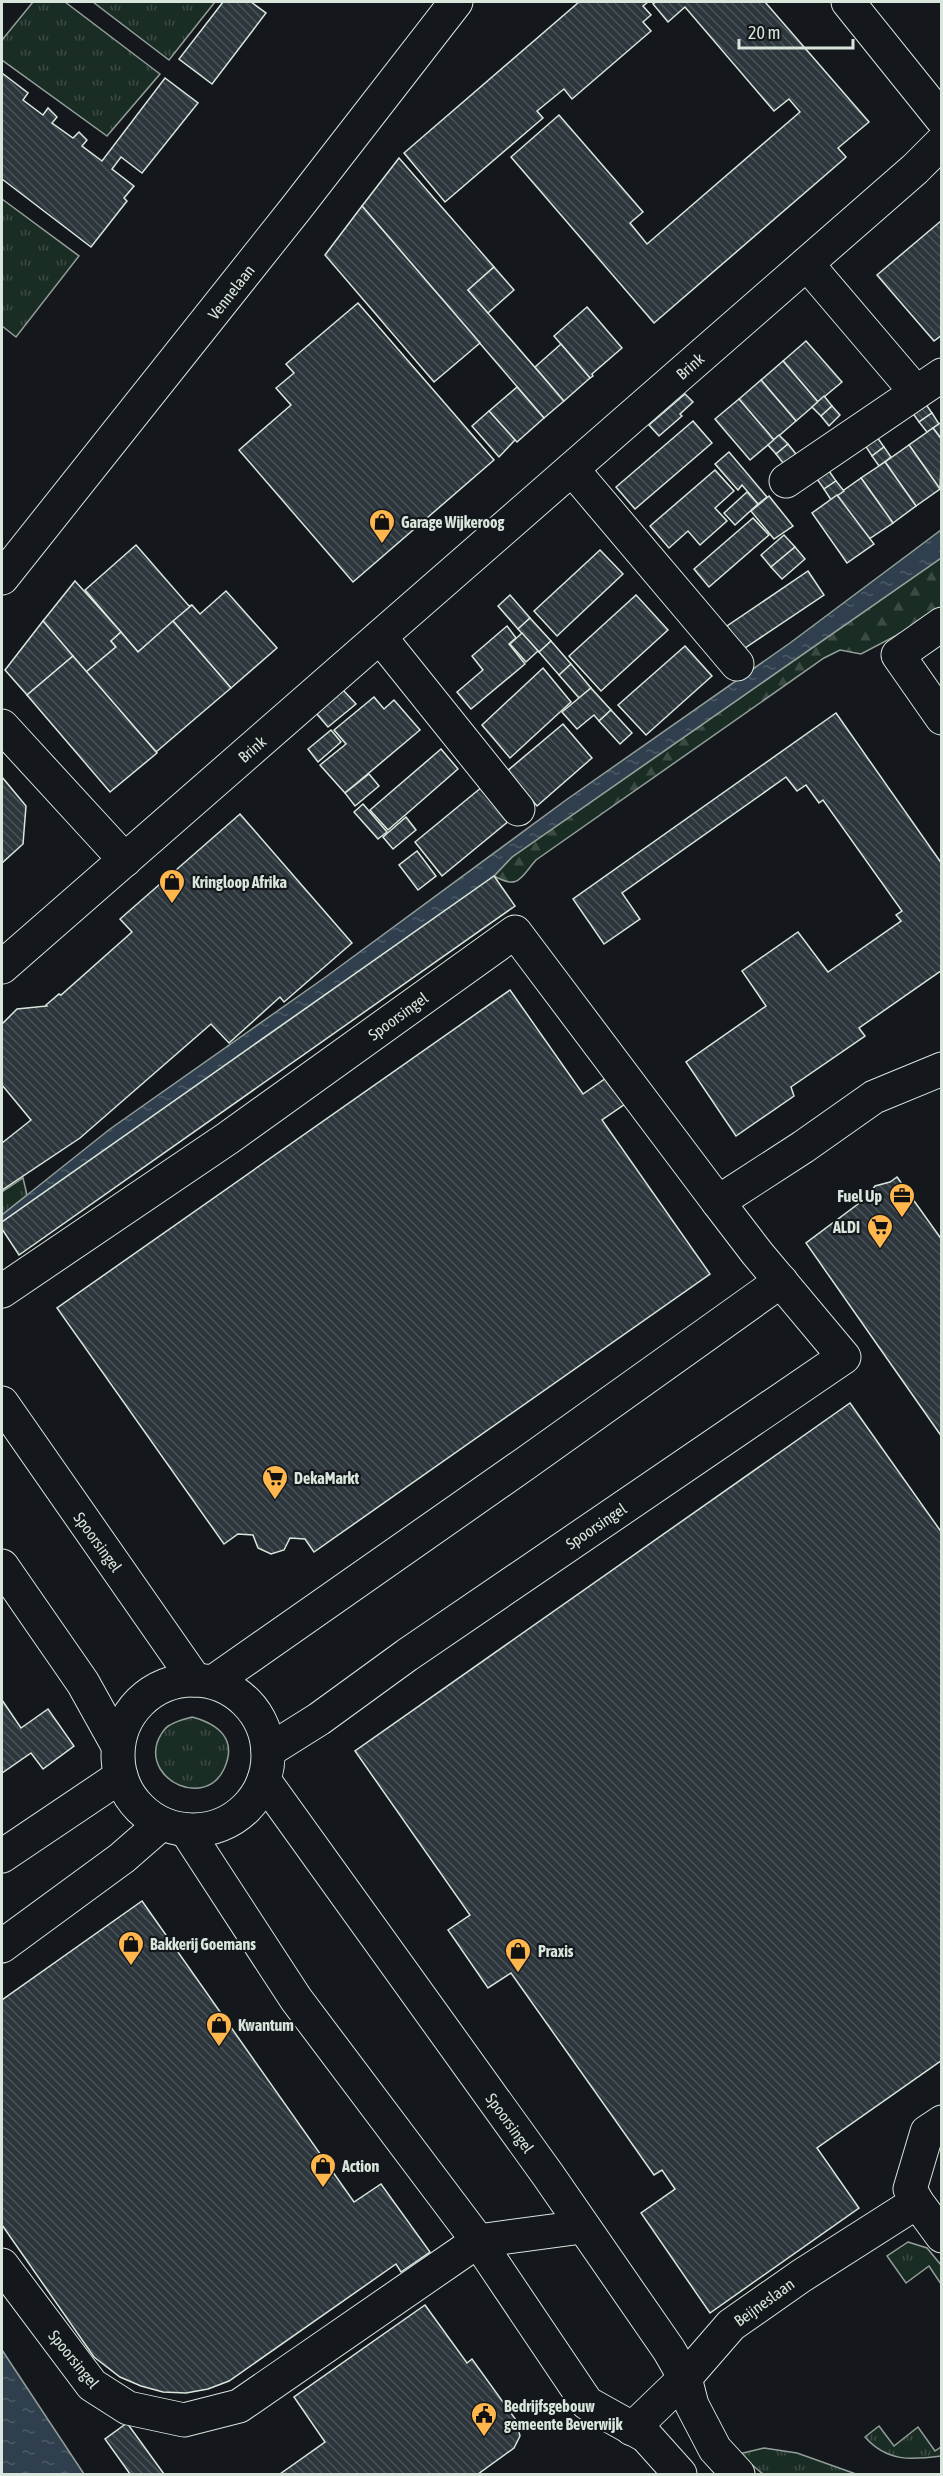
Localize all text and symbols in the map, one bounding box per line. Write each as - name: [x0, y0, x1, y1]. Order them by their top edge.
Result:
- scale bar: [739, 12, 853, 50]
- text: 20 m: [748, 22, 780, 43]
- street label: Vennelaan: [204, 261, 258, 323]
- street label: Brink: [672, 349, 708, 383]
- shop icon: Garage Wijkeroog: [367, 507, 397, 545]
- place label: Garage Wijkeroog: [401, 513, 504, 531]
- street label: Brink: [234, 732, 270, 766]
- shop icon: Kringloop Afrika: [157, 867, 187, 905]
- place label: Kringloop Afrika: [192, 873, 287, 891]
- street label: Spoorsingel: [365, 988, 432, 1044]
- office icon: Fuel Up: [887, 1181, 917, 1219]
- place label: Fuel Up: [837, 1187, 882, 1205]
- supermarket icon: ALDI: [865, 1212, 895, 1250]
- place label: ALDI: [832, 1218, 860, 1236]
- supermarket icon: DekaMarkt: [260, 1463, 290, 1501]
- place label: DekaMarkt: [294, 1469, 360, 1487]
- street label: Spoorsingel: [562, 1499, 631, 1554]
- street label: Spoorsingel: [70, 1509, 126, 1576]
- shop icon: Bakkerij Goemans: [116, 1929, 146, 1967]
- place label: Bakkerij Goemans: [150, 1935, 256, 1953]
- shop icon: Praxis: [503, 1936, 533, 1974]
- place label: Praxis: [538, 1942, 574, 1960]
- shop icon: Kwantum: [204, 2010, 234, 2048]
- place label: Kwantum: [238, 2016, 294, 2034]
- street label: Spoorsingel: [482, 2090, 538, 2157]
- shop icon: Action: [308, 2151, 338, 2189]
- place label: Action: [341, 2157, 380, 2175]
- street label: Beijneslaan: [730, 2274, 798, 2331]
- street label: Spoorsingel: [44, 2326, 103, 2393]
- place label: Bedrijfsgebouw gemeente Beverwijk: [504, 2397, 623, 2433]
- public building icon: Bedrijfsgebouw gemeente Beverwijk: [469, 2400, 499, 2438]

